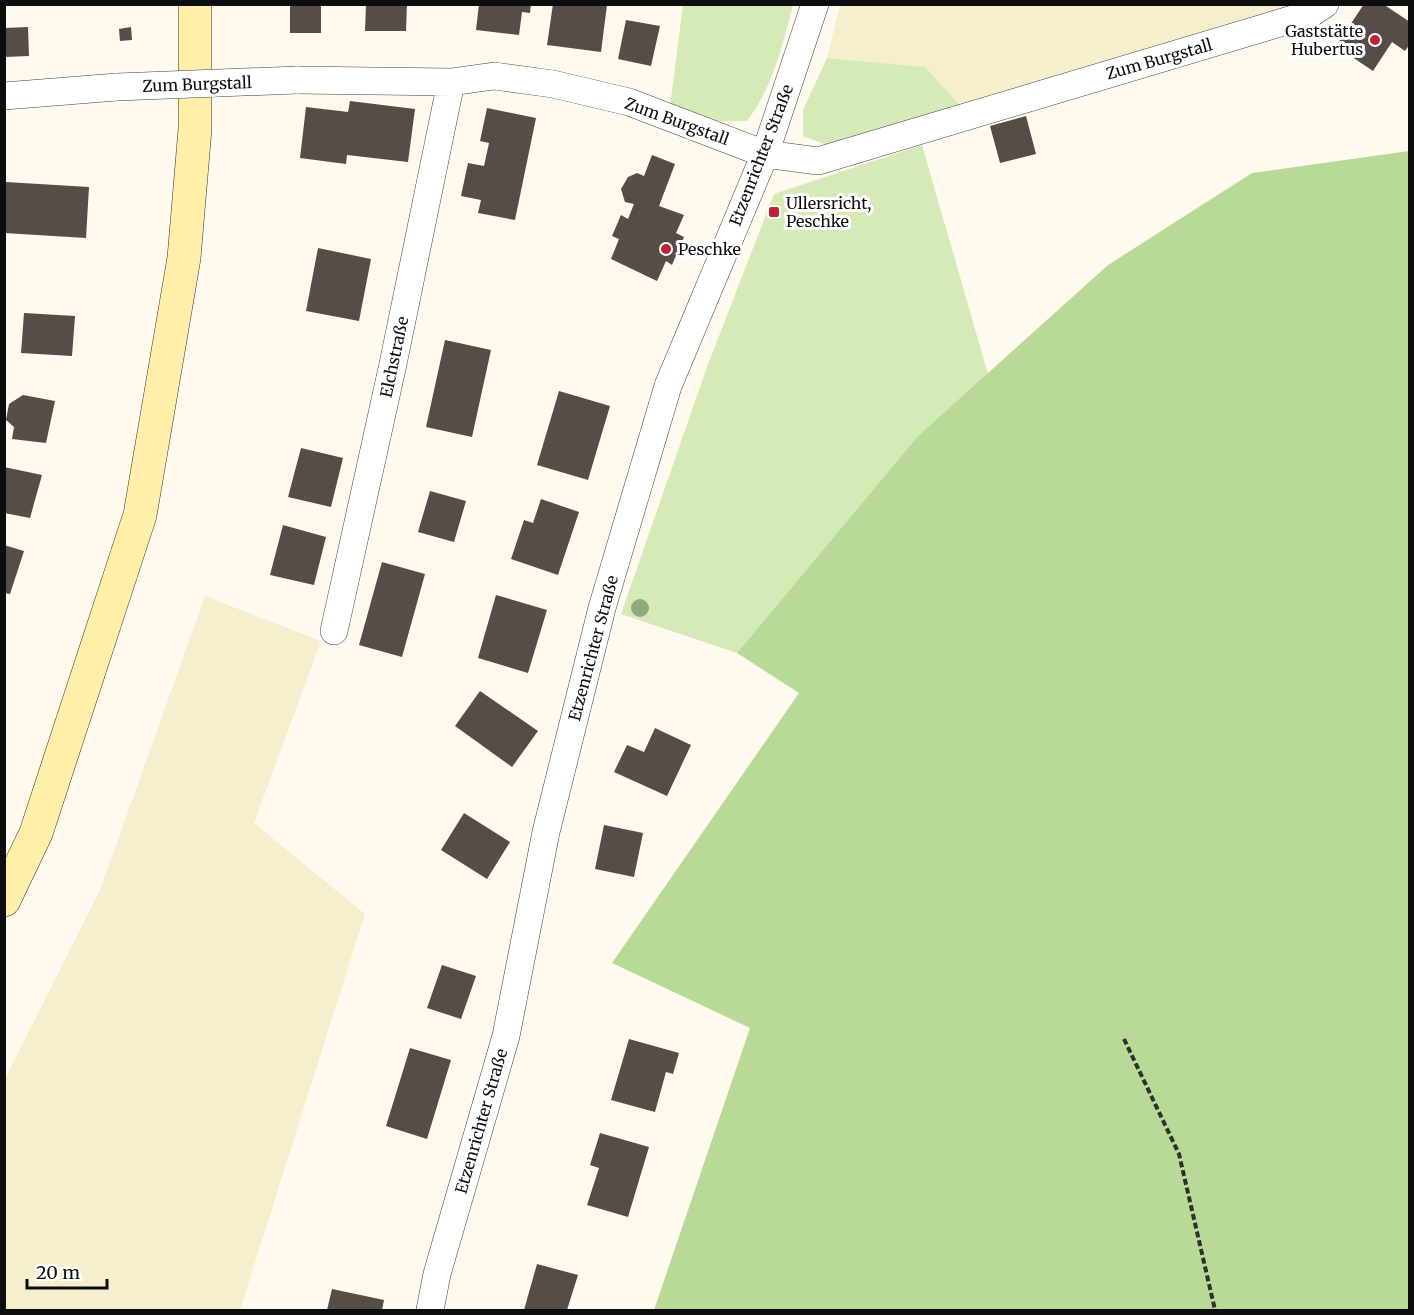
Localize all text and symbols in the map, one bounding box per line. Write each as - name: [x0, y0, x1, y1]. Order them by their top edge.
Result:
- place label: Gaststätte Hubertus: [1285, 21, 1363, 59]
- marker: Gaststätte Hubertus: [1368, 33, 1382, 47]
- street label: Zum Burgstall: [1104, 34, 1214, 84]
- street label: Zum Burgstall: [142, 72, 252, 96]
- street label: Etzenrichter Straße: [725, 81, 797, 229]
- street label: Zum Burgstall: [622, 93, 732, 149]
- place label: Ullersricht, Peschke: [786, 193, 871, 231]
- marker: Ullersricht, Peschke: [767, 205, 781, 219]
- place label: Peschke: [678, 239, 741, 259]
- marker: Peschke: [659, 242, 673, 256]
- street label: Elchstraße: [376, 315, 412, 399]
- street label: Etzenrichter Straße: [564, 573, 622, 723]
- street label: Etzenrichter Straße: [451, 1046, 511, 1196]
- scale bar: [27, 1252, 106, 1290]
- text: 20 m: [36, 1261, 80, 1284]

